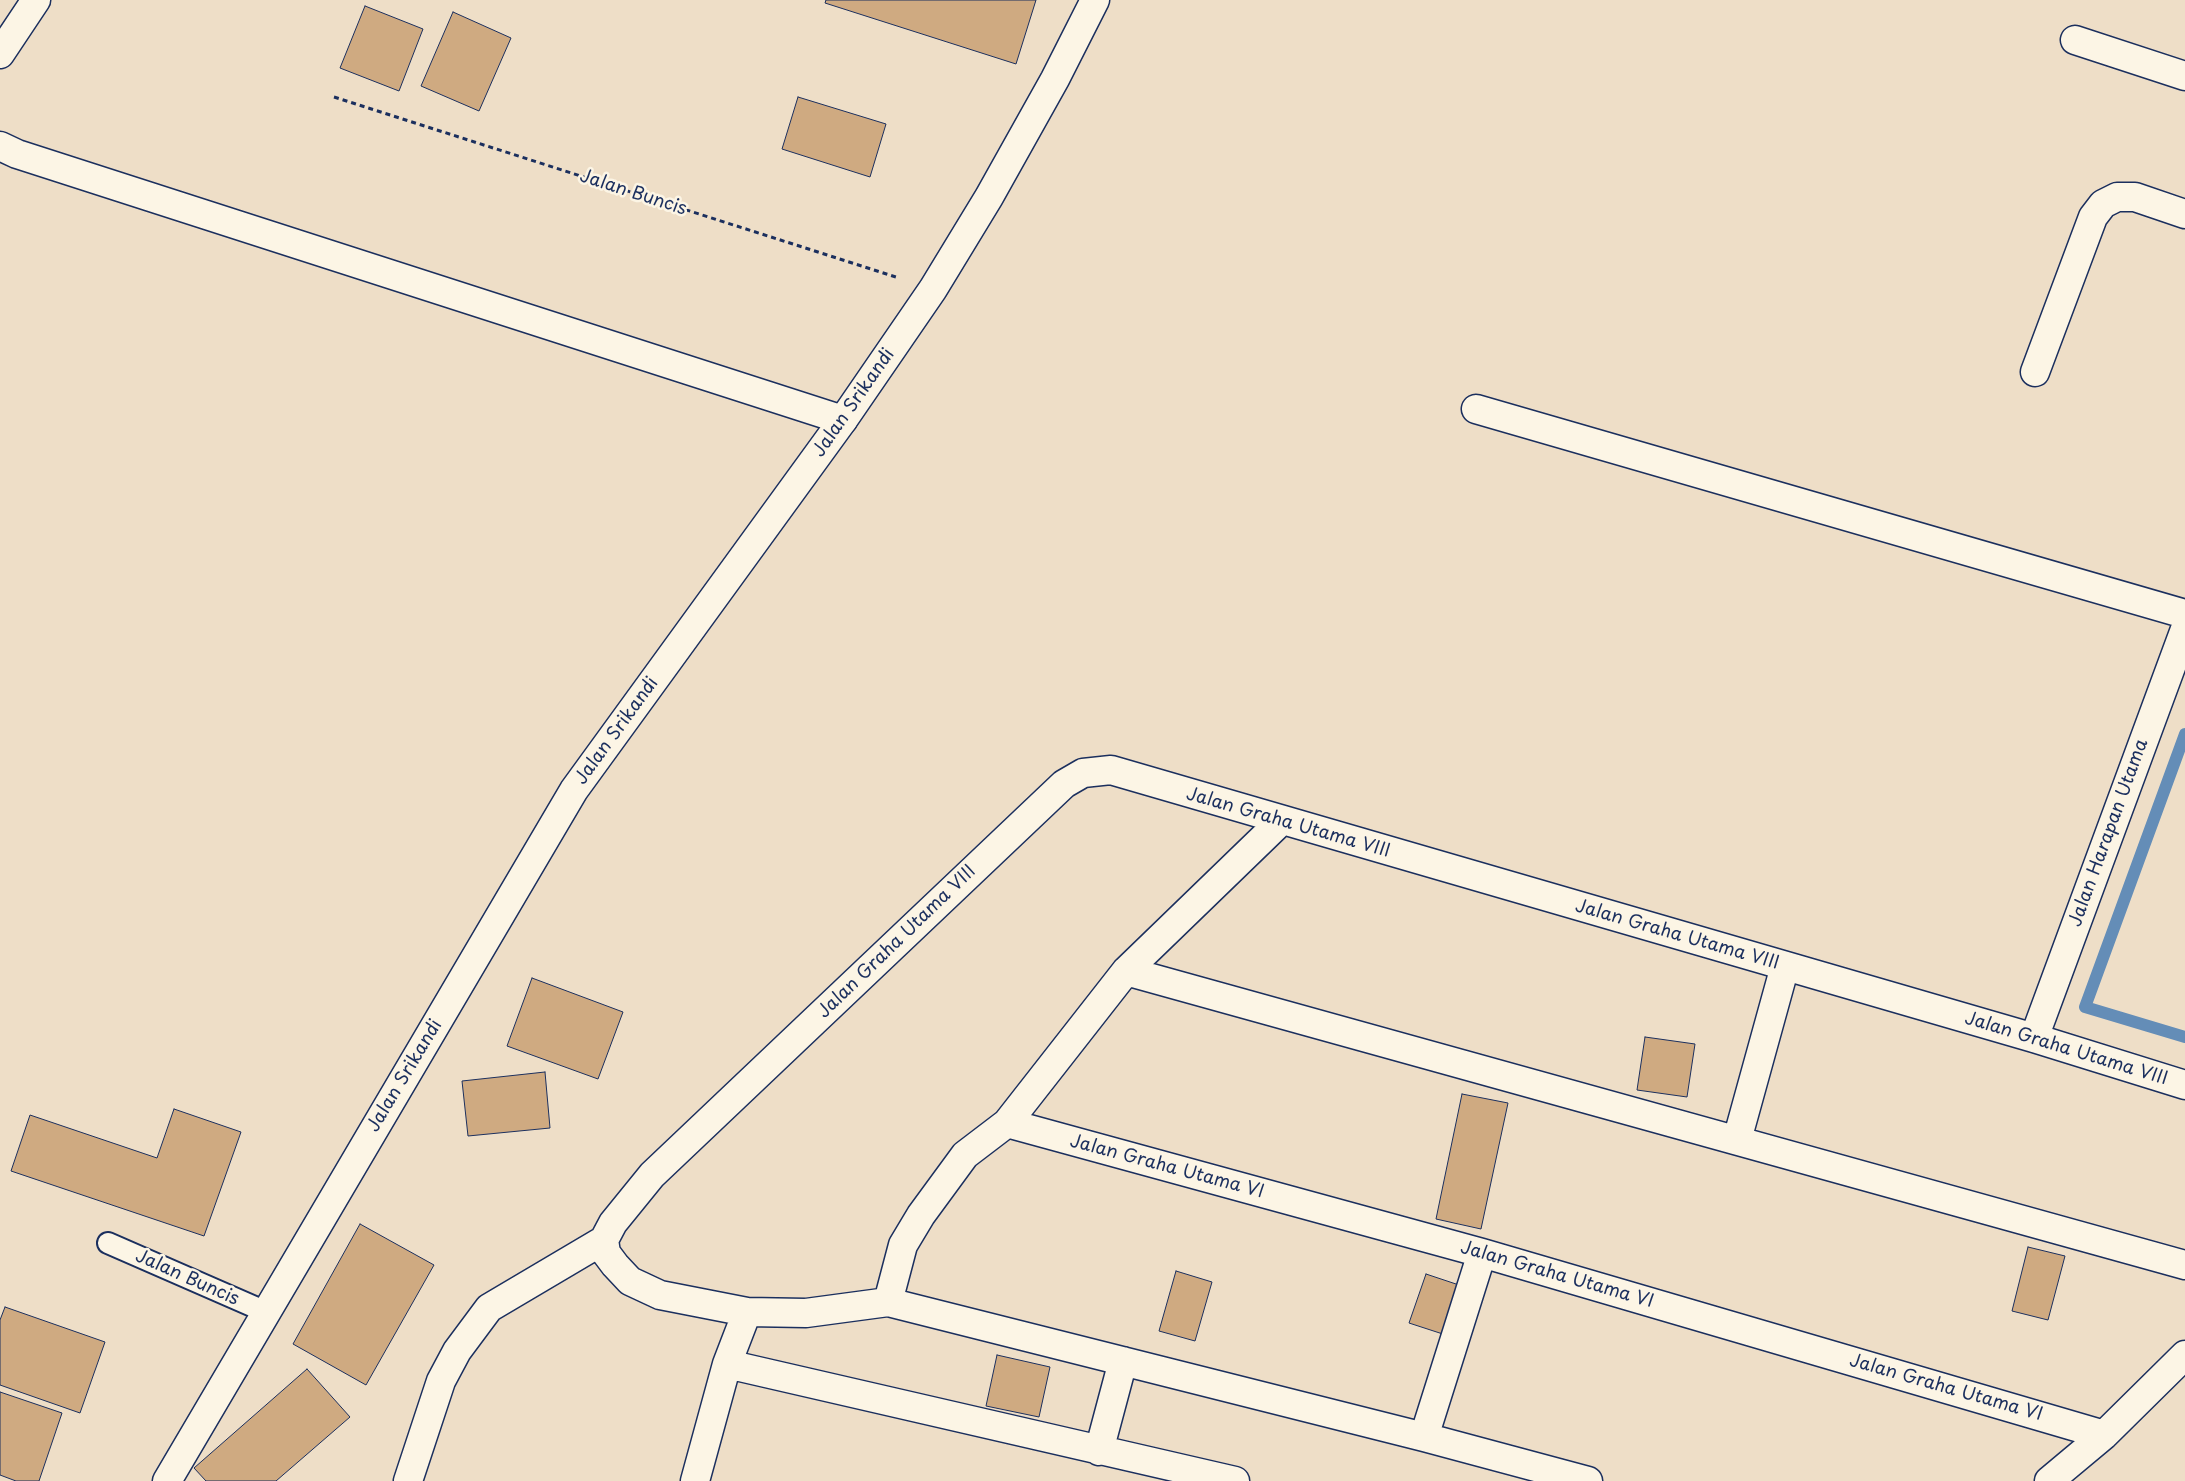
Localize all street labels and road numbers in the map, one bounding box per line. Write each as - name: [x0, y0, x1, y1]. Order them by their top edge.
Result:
- street label: Jalan Buncis: [577, 166, 689, 220]
- street label: Jalan Srikandi: [809, 345, 899, 461]
- street label: Jalan Srikandi: [571, 673, 663, 789]
- street label: Jalan Harapan Utama: [2065, 736, 2153, 930]
- street label: Jalan Graha Utama VIII: [1184, 784, 1392, 862]
- street label: Jalan Graha Utama VIII: [814, 861, 980, 1023]
- street label: Jalan Graha Utama VIII: [1573, 896, 1781, 974]
- street label: Jalan Graha Utama VIII: [1962, 1008, 2170, 1090]
- street label: Jalan Srikandi: [363, 1016, 447, 1136]
- street label: Jalan Graha Utama VI: [1068, 1131, 1266, 1203]
- street label: Jalan Graha Utama VI: [1458, 1237, 1656, 1313]
- street label: Jalan Buncis: [132, 1246, 242, 1310]
- street label: Jalan Graha Utama VI: [1847, 1350, 2045, 1426]

